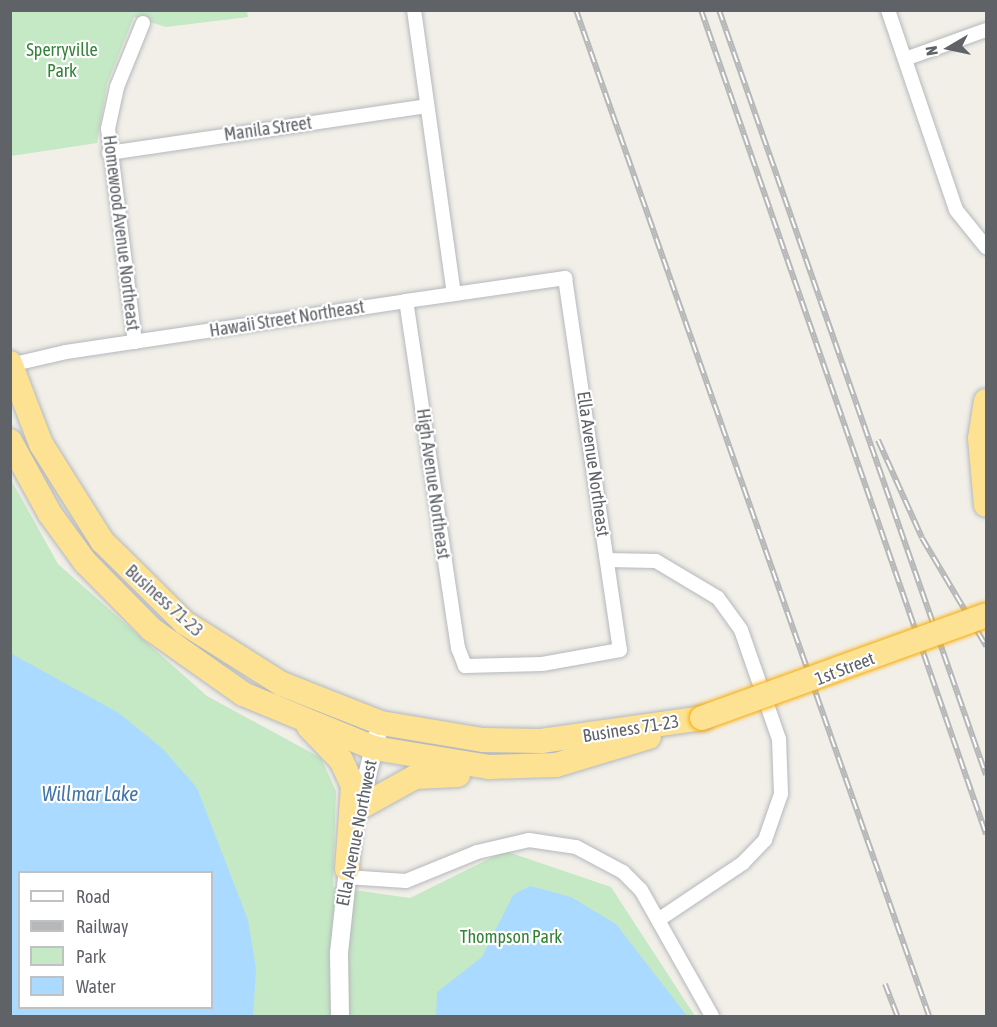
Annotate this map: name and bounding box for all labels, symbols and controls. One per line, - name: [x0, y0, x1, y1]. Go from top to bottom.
- north arrow: [919, 18, 979, 78]
- park label: Sperryville Park: [26, 40, 98, 82]
- text: N: [922, 45, 941, 57]
- street label: Manila Street: [223, 112, 313, 146]
- street label: Homewood Avenue Northeast: [98, 134, 144, 332]
- street label: Hawaii Street Northeast: [208, 296, 366, 342]
- street label: Ella Avenue Northeast: [572, 390, 614, 538]
- street label: High Avenue Northeast: [412, 407, 454, 561]
- street label: Business 71-23: [121, 560, 207, 642]
- street label: 1st Street: [812, 648, 878, 690]
- street label: Business 71-23: [581, 711, 681, 747]
- street label: Ella Avenue Northwest: [332, 758, 382, 908]
- water label: Willmar Lake: [42, 781, 138, 805]
- legend: [18, 871, 213, 1009]
- text: Road: [76, 886, 110, 907]
- text: Railway: [76, 916, 128, 937]
- park label: Thompson Park: [460, 926, 562, 948]
- text: Park: [76, 946, 106, 967]
- text: Water: [76, 976, 115, 997]

